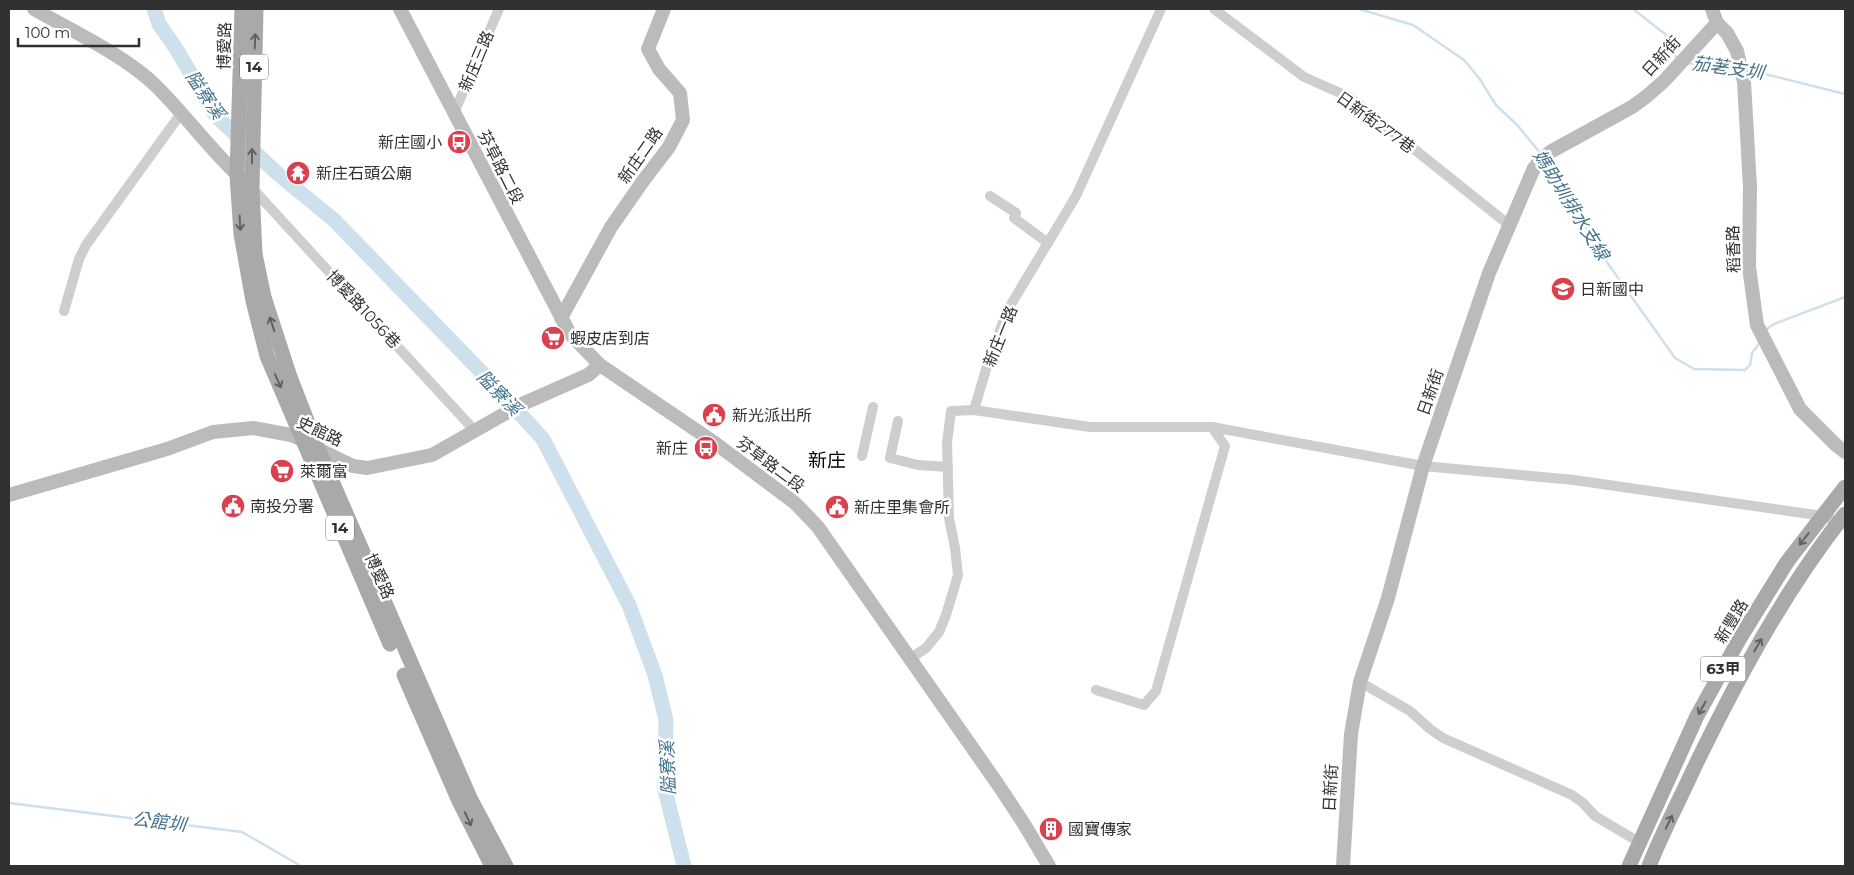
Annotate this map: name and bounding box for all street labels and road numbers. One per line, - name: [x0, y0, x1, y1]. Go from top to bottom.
- street label: 博愛路: [215, 22, 234, 70]
- street label: 新庄三路: [455, 28, 498, 94]
- street label: 日新街: [1638, 32, 1685, 80]
- road number: 14: [240, 54, 268, 80]
- street label: 日新街277巷: [1333, 88, 1418, 157]
- street label: 新庄二路: [614, 124, 667, 187]
- street label: 芬草路二段: [474, 127, 527, 207]
- street label: 稻香路: [1724, 225, 1743, 273]
- street label: 博愛路1056巷: [323, 267, 404, 352]
- street label: 新庄一路: [980, 303, 1021, 369]
- street label: 日新街: [1414, 366, 1447, 418]
- street label: 史館路: [294, 413, 346, 450]
- street label: 芬草路二段: [733, 433, 808, 496]
- road number: 14: [326, 516, 354, 540]
- street label: 博愛路: [361, 550, 398, 602]
- street label: 新豐路: [1711, 596, 1752, 647]
- road number: 63甲: [1700, 656, 1746, 682]
- street label: 日新街: [1320, 764, 1341, 812]

